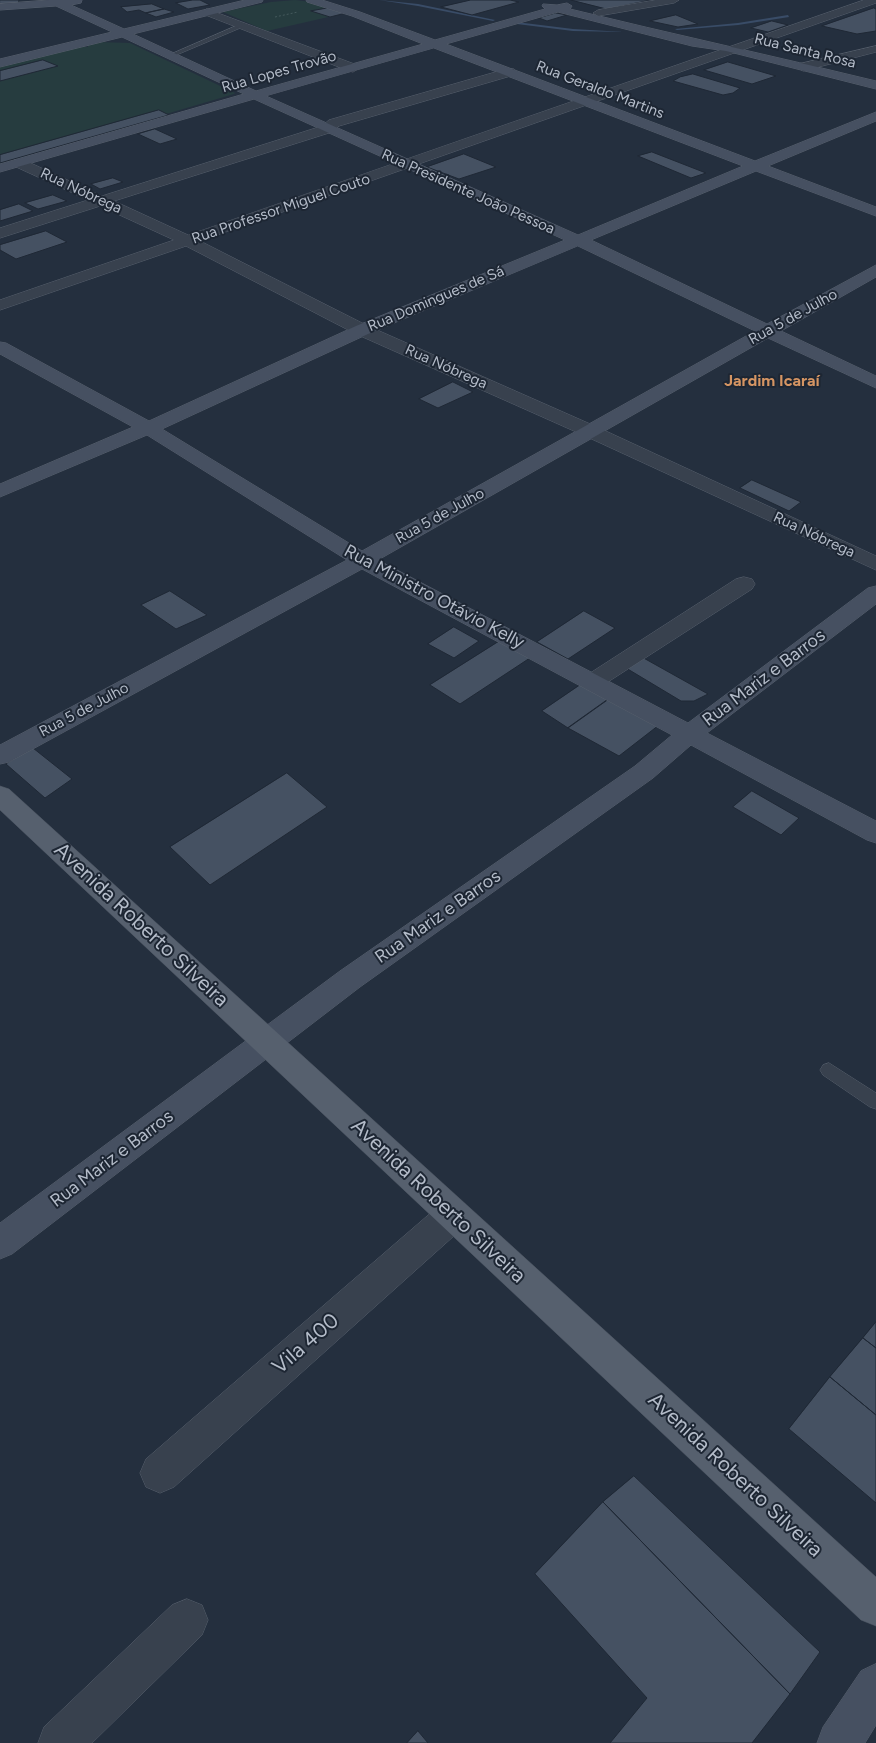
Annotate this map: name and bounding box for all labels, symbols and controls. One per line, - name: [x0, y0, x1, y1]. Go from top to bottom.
- street label: Rua Santa Rosa: [752, 30, 858, 72]
- street label: Rua Lopes Trovão: [220, 47, 338, 97]
- street label: Rua Geraldo Martins: [533, 57, 667, 123]
- street label: Rua Presidente João Pessoa: [379, 146, 557, 238]
- street label: Rua Nóbrega: [37, 164, 125, 218]
- street label: Rua Professor Miguel Couto: [189, 170, 373, 248]
- street label: Rua Domingues de Sá: [365, 262, 507, 336]
- street label: Rua 5 de Julho: [746, 285, 840, 349]
- street label: Rua Nóbrega: [402, 341, 490, 393]
- district label: Jardim Icaraí: [724, 371, 820, 391]
- street label: Rua 5 de Julho: [393, 484, 487, 548]
- street label: Rua Nóbrega: [770, 508, 858, 562]
- street label: Rua Ministro Otávio Kelly: [340, 540, 528, 654]
- street label: Rua Mariz e Barros: [698, 625, 830, 731]
- street label: Rua 5 de Julho: [36, 679, 132, 741]
- street label: Avenida Roberto Silveira: [48, 838, 234, 1012]
- street label: Rua Mariz e Barros: [371, 866, 505, 968]
- street label: Rua Mariz e Barros: [46, 1106, 178, 1212]
- street label: Avenida Roberto Silveira: [345, 1114, 531, 1288]
- street label: Vila 400: [268, 1308, 344, 1380]
- street label: Avenida Roberto Silveira: [642, 1388, 828, 1562]

